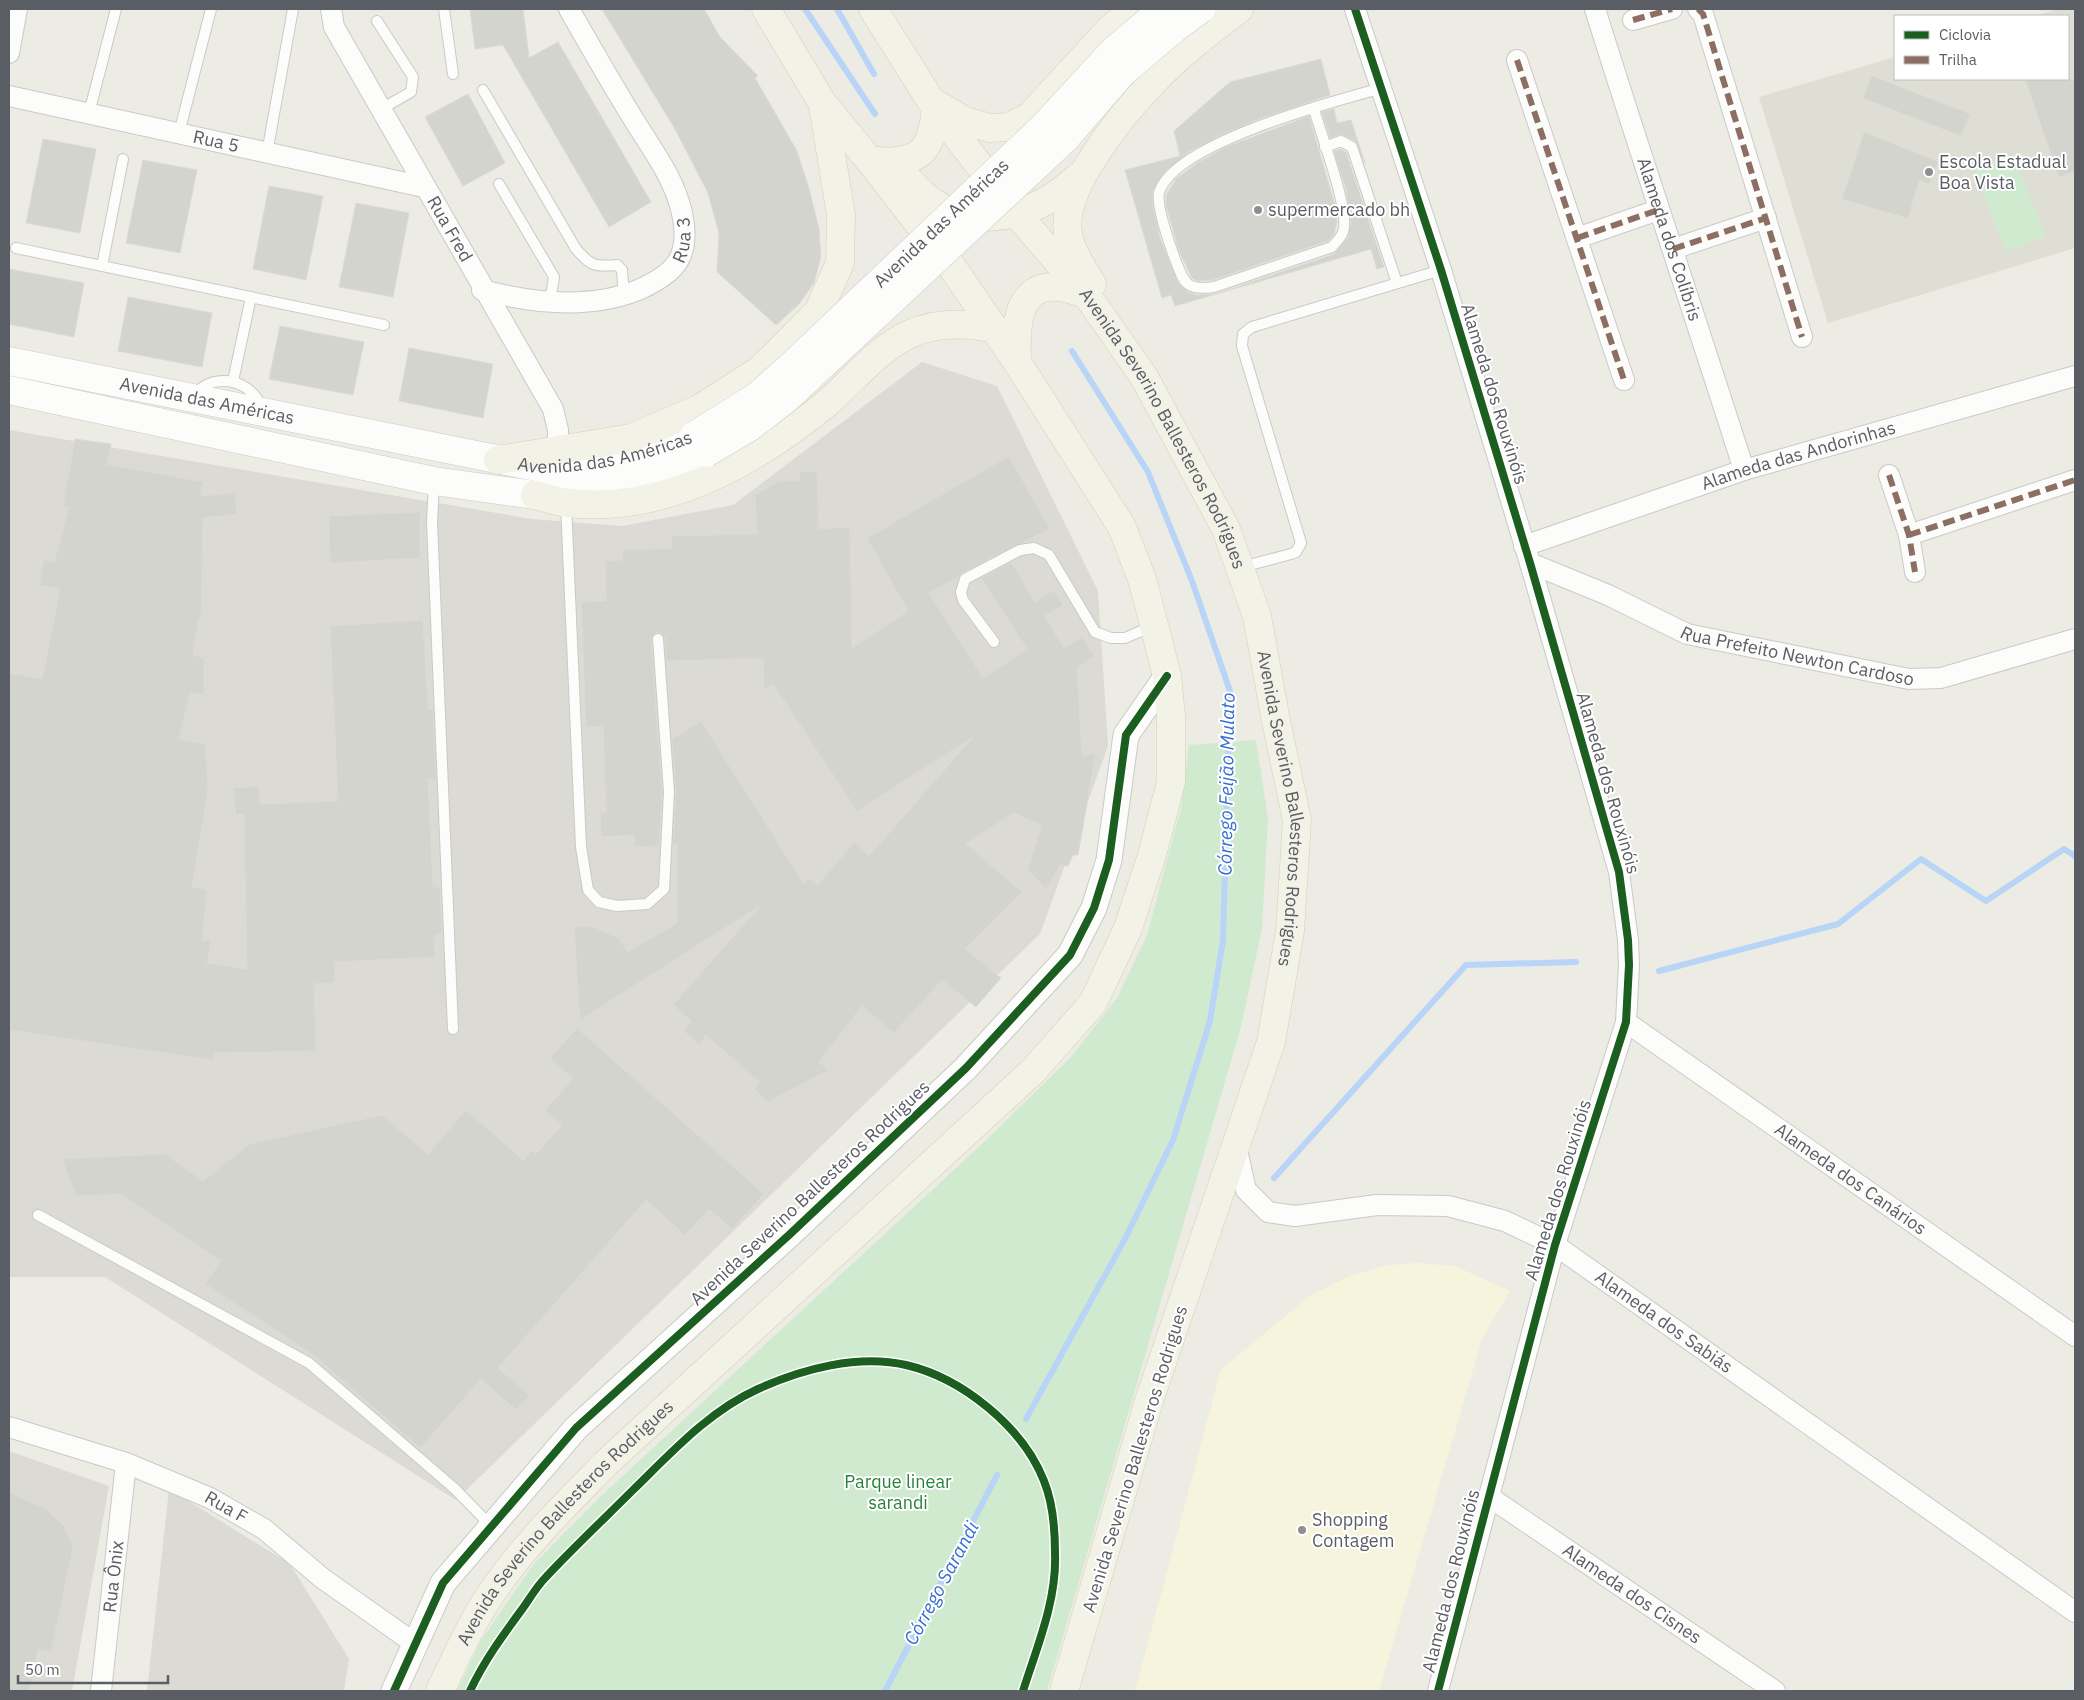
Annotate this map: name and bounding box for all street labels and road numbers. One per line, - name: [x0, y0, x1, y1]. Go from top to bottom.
- street label: Rua 5: [191, 125, 241, 157]
- street label: Avenida das Américas: [869, 153, 1013, 292]
- street label: Alameda dos Colíbris: [1632, 155, 1707, 324]
- street label: Rua Fred: [422, 192, 478, 266]
- street label: Rua 3: [667, 215, 695, 266]
- street label: Avenida Severino Ballesteros Rodrigues: [1074, 283, 1251, 572]
- street label: Alameda dos Rouxinóis: [1456, 300, 1533, 487]
- street label: Avenida das Américas: [118, 372, 297, 429]
- street label: Alameda das Andorinhas: [1698, 416, 1898, 495]
- street label: Avenida das Américas: [516, 425, 695, 478]
- street label: Rua Prefeito Newton Cardoso: [1677, 621, 1916, 691]
- street label: Avenida Severino Ballesteros Rodrigues: [1252, 648, 1309, 969]
- street label: Alameda dos Rouxinóis: [1571, 689, 1645, 877]
- street label: Avenida Severino Ballesteros Rodrigues: [685, 1075, 934, 1310]
- street label: Alameda dos Rouxinóis: [1519, 1096, 1596, 1283]
- street label: Alameda dos Canários: [1770, 1118, 1931, 1240]
- street label: Alameda dos Sabiás: [1591, 1265, 1737, 1378]
- street label: Avenida Severino Ballesteros Rodrigues: [1077, 1303, 1192, 1615]
- street label: Avenida Severino Ballesteros Rodrigues: [452, 1395, 678, 1649]
- street label: Rua F: [201, 1485, 252, 1528]
- street label: Alameda dos Rouxinóis: [1417, 1487, 1484, 1675]
- street label: Alameda dos Cisnes: [1558, 1538, 1706, 1649]
- street label: Rua Ônix: [98, 1539, 128, 1614]

